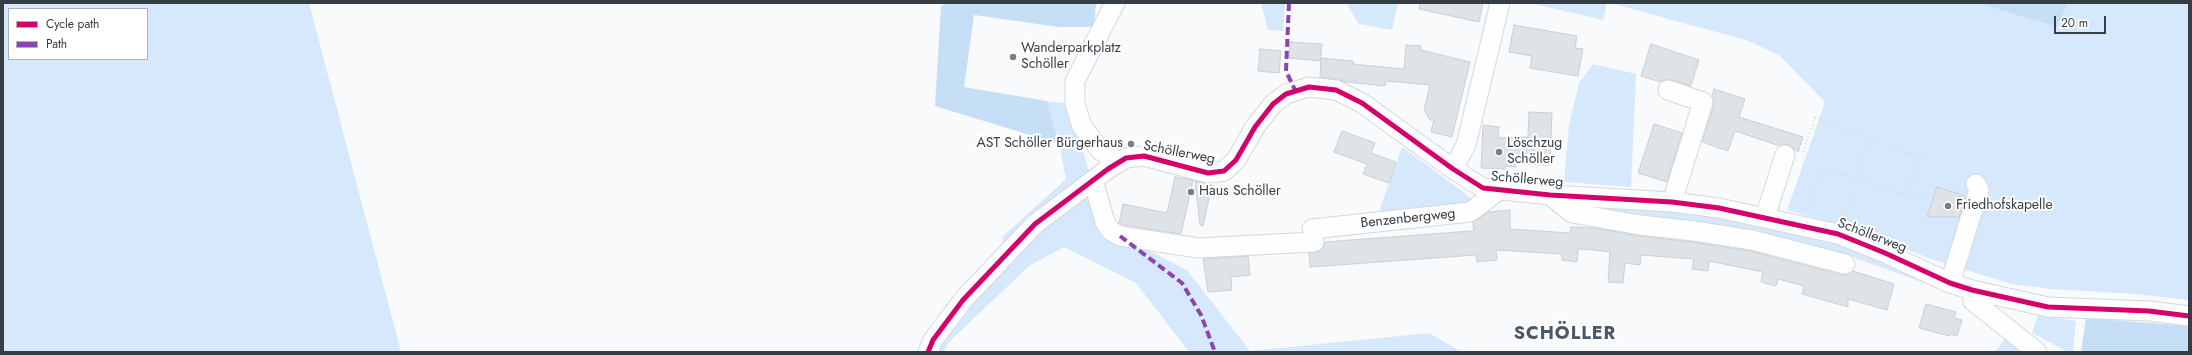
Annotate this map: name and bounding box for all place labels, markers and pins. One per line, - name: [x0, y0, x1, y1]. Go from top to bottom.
- place label: Wanderparkplatz Schöller: [1021, 41, 1121, 74]
- marker: Wanderparkplatz Schöller: [1008, 52, 1018, 62]
- place label: AST Schöller Bürgerhaus: [977, 136, 1123, 152]
- place label: Löschzug Schöller: [1507, 136, 1562, 168]
- marker: AST Schöller Bürgerhaus: [1126, 139, 1136, 149]
- marker: Löschzug Schöller: [1494, 147, 1504, 157]
- place label: Haus Schöller: [1199, 184, 1281, 200]
- marker: Haus Schöller: [1186, 187, 1196, 197]
- place label: Friedhofskapelle: [1956, 198, 2053, 214]
- marker: Friedhofskapelle: [1943, 201, 1953, 211]

